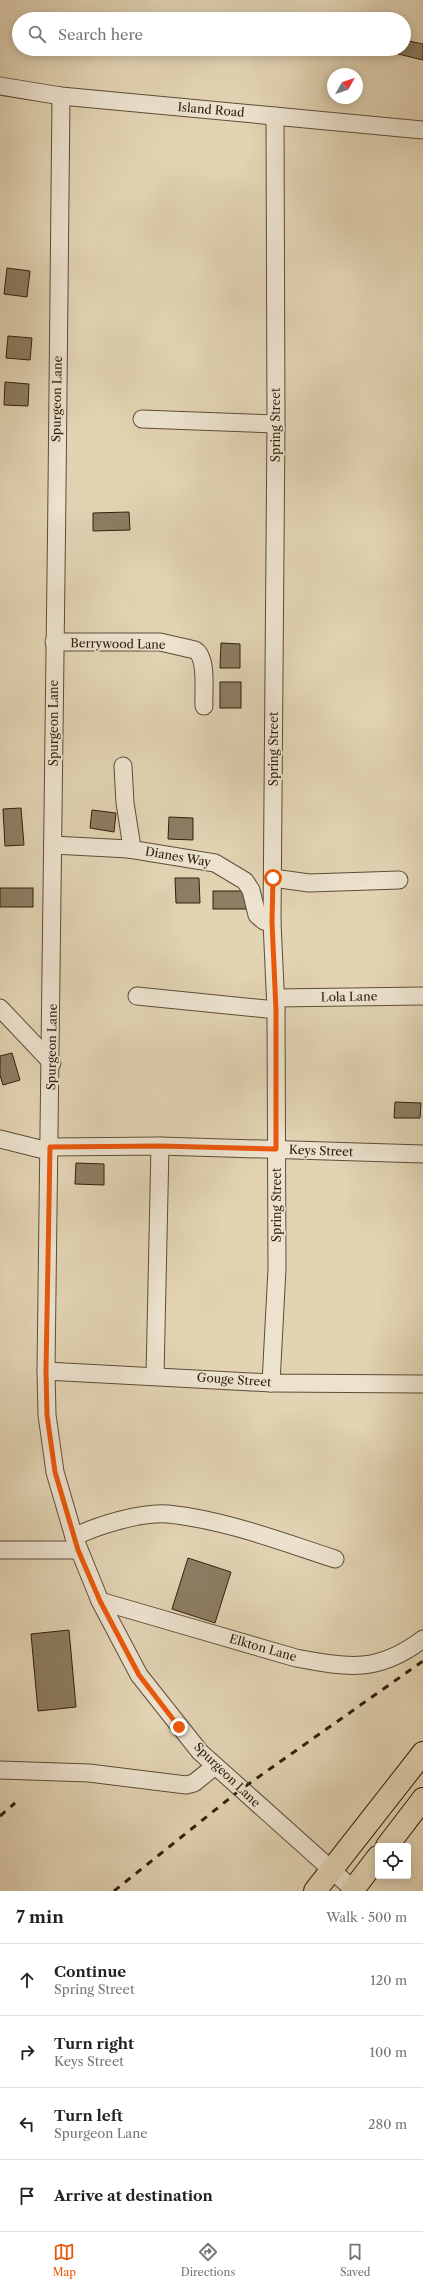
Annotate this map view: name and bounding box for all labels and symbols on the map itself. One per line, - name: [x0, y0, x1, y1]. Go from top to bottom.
- north arrow: [327, 68, 363, 104]
- street label: Island Road: [177, 99, 246, 120]
- street label: Spurgeon Lane: [48, 355, 65, 442]
- street label: Spring Street: [268, 387, 283, 462]
- street label: Berrywood Lane: [70, 635, 166, 652]
- street label: Spurgeon Lane: [46, 680, 61, 766]
- street label: Spring Street: [266, 711, 281, 786]
- street label: Dianes Way: [144, 843, 213, 870]
- route start: [264, 869, 282, 887]
- street label: Lola Lane: [321, 989, 378, 1004]
- street label: Spurgeon Lane: [43, 1003, 60, 1090]
- street label: Keys Street: [289, 1142, 354, 1159]
- street label: Spring Street: [269, 1167, 284, 1242]
- street label: Gouge Street: [196, 1369, 273, 1390]
- street label: Elkton Lane: [228, 1631, 299, 1664]
- route end: [170, 1718, 188, 1736]
- street label: Spurgeon Lane: [191, 1739, 264, 1810]

